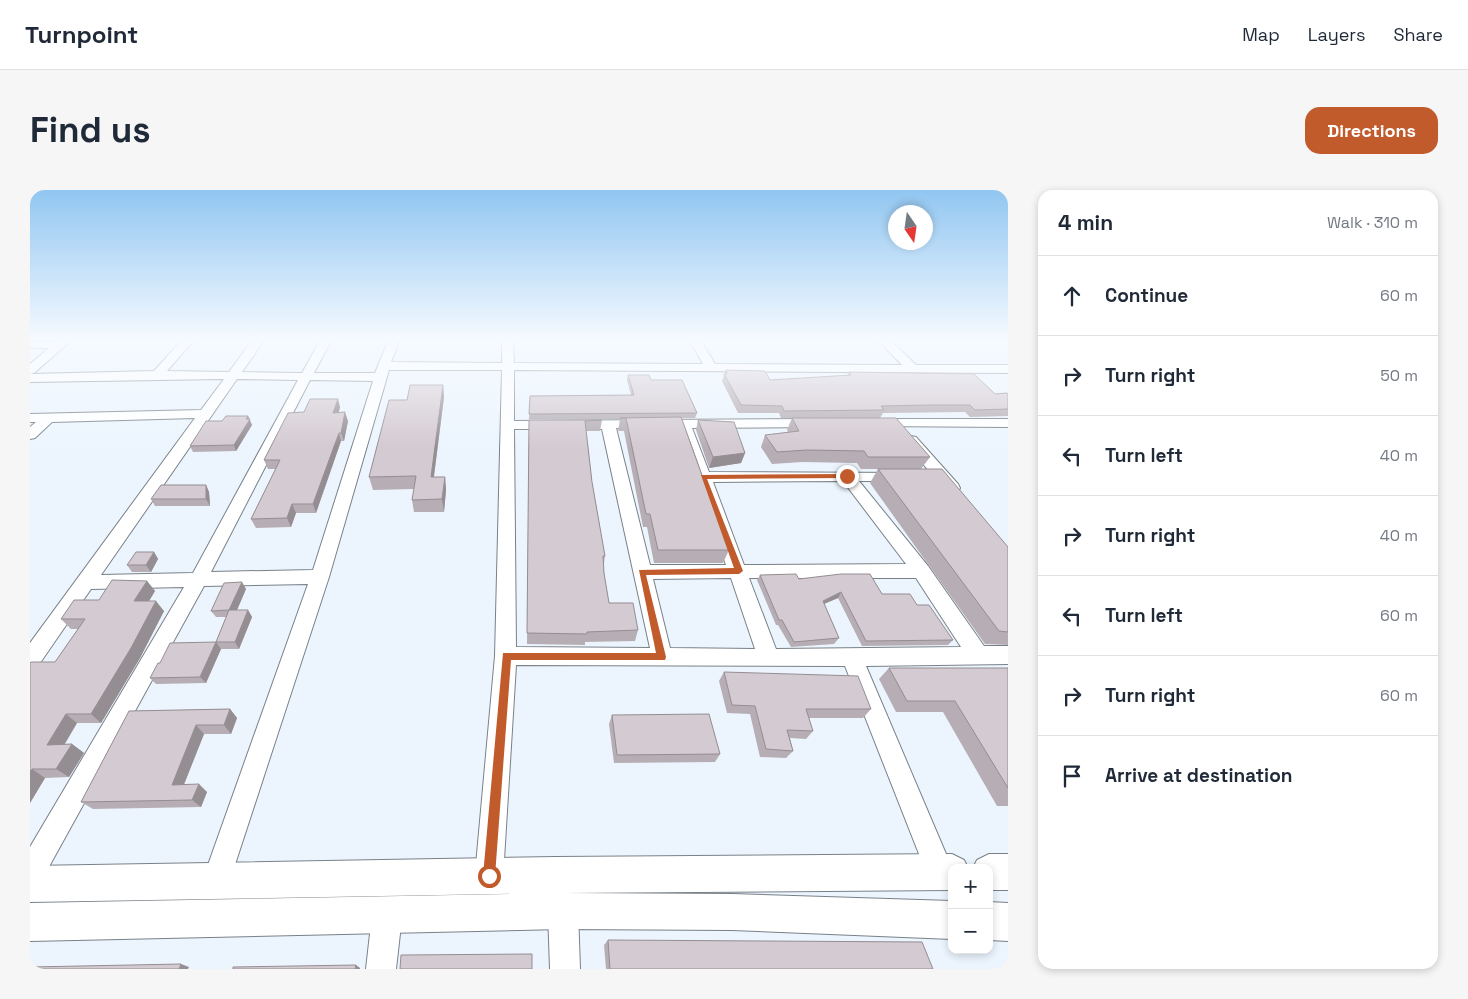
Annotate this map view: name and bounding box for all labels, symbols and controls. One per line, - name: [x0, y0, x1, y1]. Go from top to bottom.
- text: Turnpoint: [25, 19, 138, 50]
- text: Map: [1242, 23, 1280, 46]
- text: Layers: [1308, 23, 1365, 46]
- text: Share: [1393, 23, 1443, 46]
- button: Directions: [1305, 107, 1438, 154]
- text: Find us: [30, 108, 151, 152]
- north arrow: [888, 205, 933, 250]
- text: 4 min: [1058, 209, 1113, 236]
- text: Walk · 310 m: [1327, 212, 1418, 233]
- icon: ahead: [1058, 282, 1086, 310]
- text: Continue: [1105, 283, 1188, 308]
- text: 60 m: [1380, 285, 1418, 306]
- icon: right: [1058, 362, 1086, 390]
- text: Turn right: [1105, 363, 1195, 388]
- text: 50 m: [1380, 365, 1418, 386]
- icon: left: [1058, 442, 1086, 470]
- text: Turn left: [1105, 443, 1183, 468]
- text: 40 m: [1380, 445, 1418, 466]
- route end: [836, 465, 859, 488]
- icon: right: [1058, 522, 1086, 550]
- text: Turn right: [1105, 523, 1195, 548]
- text: 40 m: [1380, 525, 1418, 546]
- icon: left: [1058, 602, 1086, 630]
- text: Turn left: [1105, 603, 1183, 628]
- text: 60 m: [1380, 605, 1418, 626]
- icon: right: [1058, 682, 1086, 710]
- text: Turn right: [1105, 683, 1195, 708]
- text: 60 m: [1380, 685, 1418, 706]
- icon: arrive: [1058, 762, 1086, 790]
- text: Arrive at destination: [1105, 763, 1293, 788]
- map controls: [948, 864, 993, 954]
- button: +: [948, 864, 993, 909]
- route start: [478, 865, 501, 888]
- button: −: [948, 909, 993, 954]

